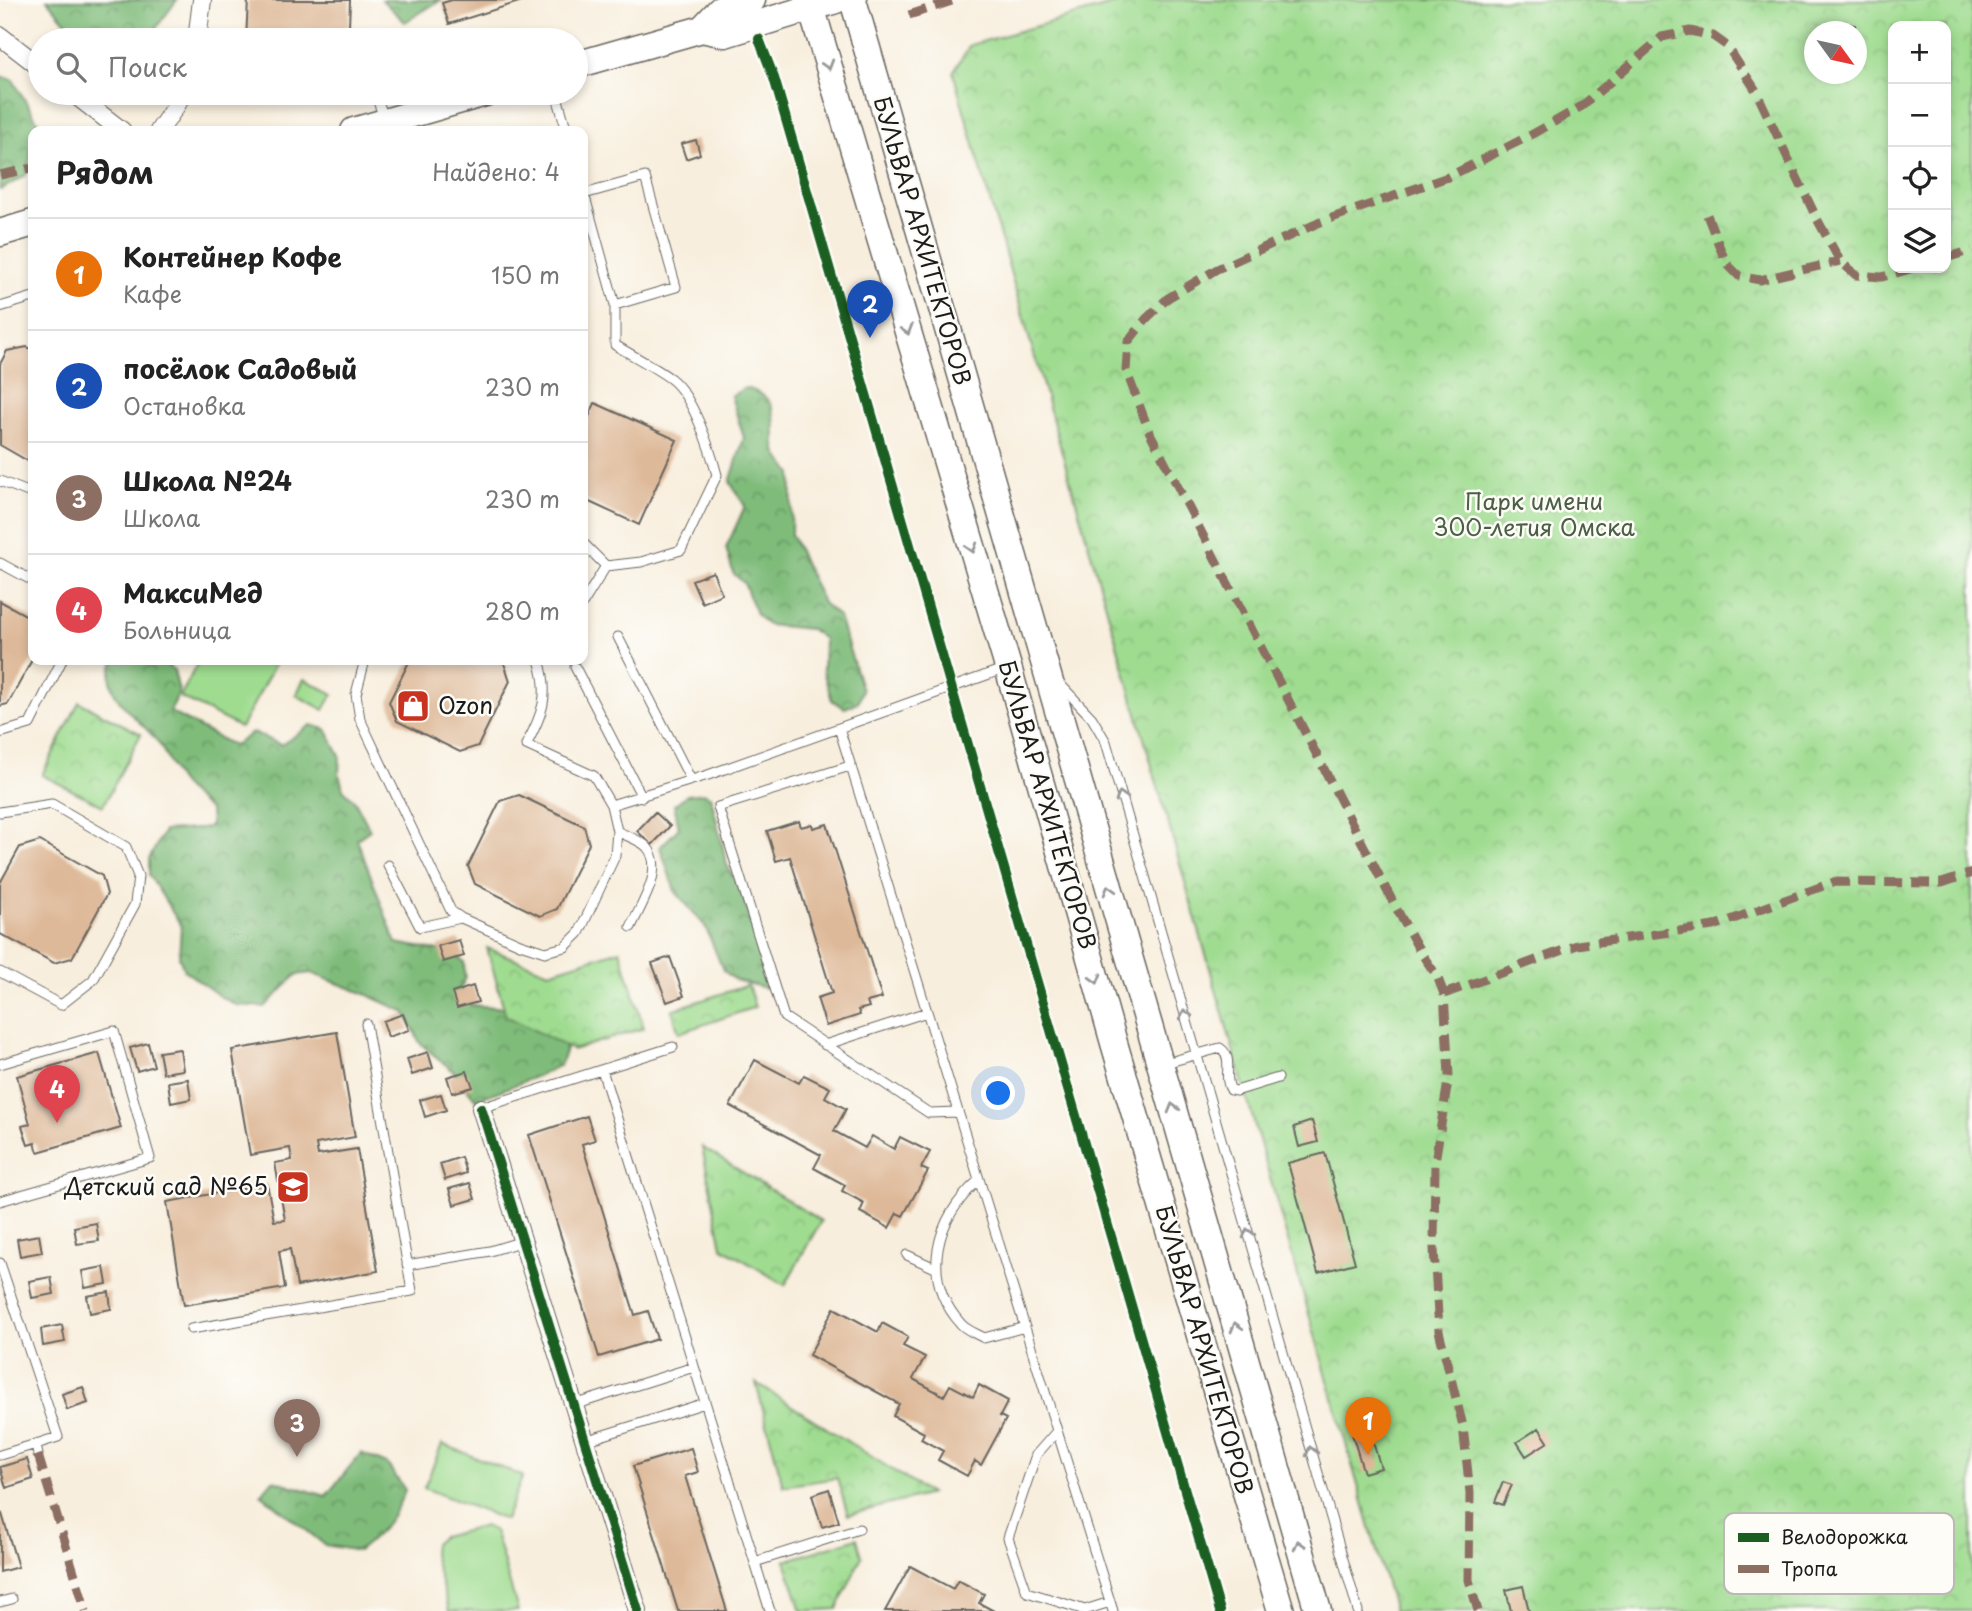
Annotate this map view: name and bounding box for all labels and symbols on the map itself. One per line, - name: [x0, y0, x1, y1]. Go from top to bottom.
- north arrow: [1804, 21, 1867, 84]
- one-way arrow: [820, 59, 835, 71]
- street label: БУЛЬВАР АРХИТЕКТОРОВ: [865, 92, 981, 389]
- pin: 2: [847, 280, 893, 338]
- one-way arrow: [899, 324, 914, 336]
- park label: Парк имени 300-летия Омска: [1433, 483, 1635, 544]
- one-way arrow: [964, 542, 979, 554]
- street label: БУЛЬВАР АРХИТЕКТОРОВ: [990, 656, 1106, 953]
- shop icon: Ozon: [394, 687, 432, 725]
- place label: Ozon: [438, 687, 493, 722]
- one-way arrow: [1115, 790, 1130, 802]
- one-way arrow: [1103, 884, 1118, 896]
- one-way arrow: [1088, 973, 1103, 985]
- one-way arrow: [1178, 1009, 1193, 1021]
- pin: 4: [34, 1065, 80, 1123]
- your location: [981, 1076, 1015, 1110]
- one-way arrow: [1166, 1103, 1181, 1115]
- place label: Детский сад №65: [64, 1168, 268, 1203]
- school or university icon: Детский сад №65: [274, 1168, 312, 1206]
- street label: БУЛЬВАР АРХИТЕКТОРОВ: [1147, 1201, 1263, 1498]
- one-way arrow: [1242, 1227, 1256, 1239]
- one-way arrow: [1230, 1321, 1244, 1333]
- pin: 1: [1345, 1397, 1391, 1455]
- pin: 3: [274, 1399, 320, 1457]
- one-way arrow: [1305, 1446, 1320, 1458]
- legend: [1724, 1513, 1954, 1594]
- text: Велодорожка: [1781, 1522, 1908, 1550]
- one-way arrow: [1293, 1540, 1308, 1552]
- text: Тропа: [1781, 1554, 1838, 1582]

